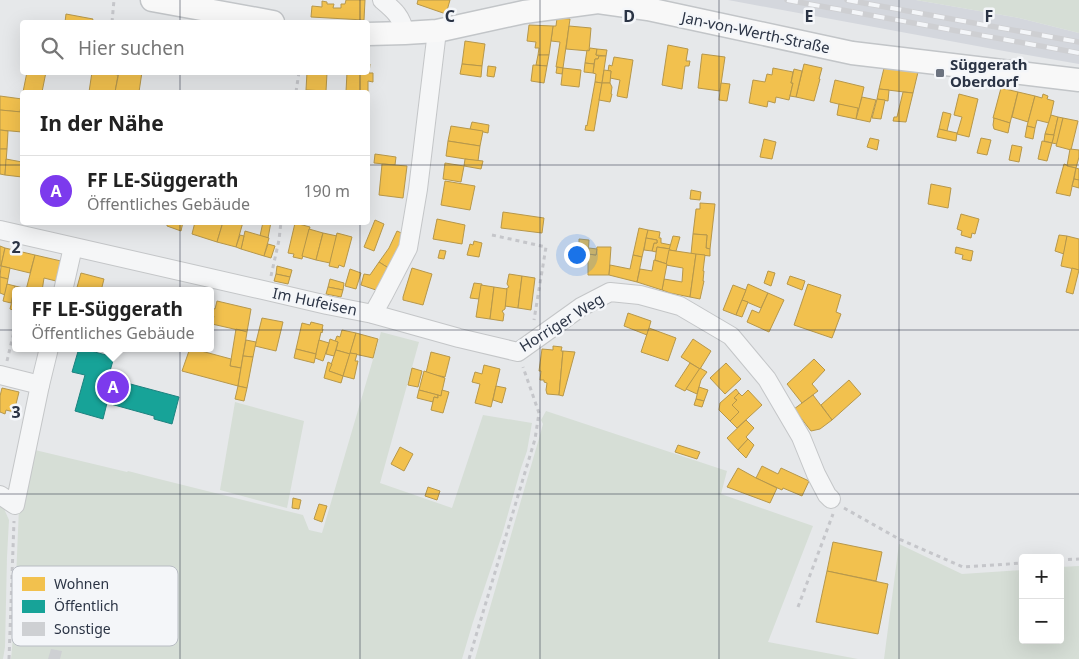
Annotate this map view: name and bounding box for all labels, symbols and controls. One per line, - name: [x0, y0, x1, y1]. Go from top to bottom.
- text: C: [445, 5, 455, 27]
- text: D: [623, 5, 635, 27]
- text: E: [805, 5, 814, 27]
- text: F: [985, 5, 993, 27]
- street label: Jan-von-Werth-Straße: [678, 6, 832, 57]
- search box: [20, 20, 370, 75]
- icon: search: [38, 34, 66, 62]
- text: Hier suchen: [78, 35, 185, 61]
- place label: Süggerath Oberdorf: [950, 54, 1028, 91]
- marker: Süggerath Oberdorf: [934, 67, 946, 79]
- text: In der Nähe: [40, 109, 164, 137]
- text: FF LE-Süggerath: [87, 167, 238, 193]
- text: A: [50, 180, 62, 202]
- text: 190 m: [303, 180, 350, 202]
- text: Öffentliches Gebäude: [87, 193, 250, 215]
- text: 2: [11, 236, 21, 258]
- your location: [564, 242, 590, 268]
- street label: Im Hufeisen: [271, 282, 359, 320]
- popup: [12, 287, 214, 352]
- street label: Horriger Weg: [515, 288, 607, 356]
- text: FF LE-Süggerath: [31, 296, 183, 322]
- text: Öffentliches Gebäude: [31, 322, 195, 344]
- pin: A: [97, 368, 129, 406]
- text: 3: [11, 401, 21, 423]
- map controls: [1019, 554, 1064, 644]
- button: +: [1019, 554, 1064, 599]
- legend: [12, 566, 178, 646]
- text: Wohnen: [54, 574, 109, 593]
- text: Öffentlich: [54, 596, 119, 615]
- button: −: [1019, 599, 1064, 644]
- text: Sonstige: [54, 619, 111, 638]

